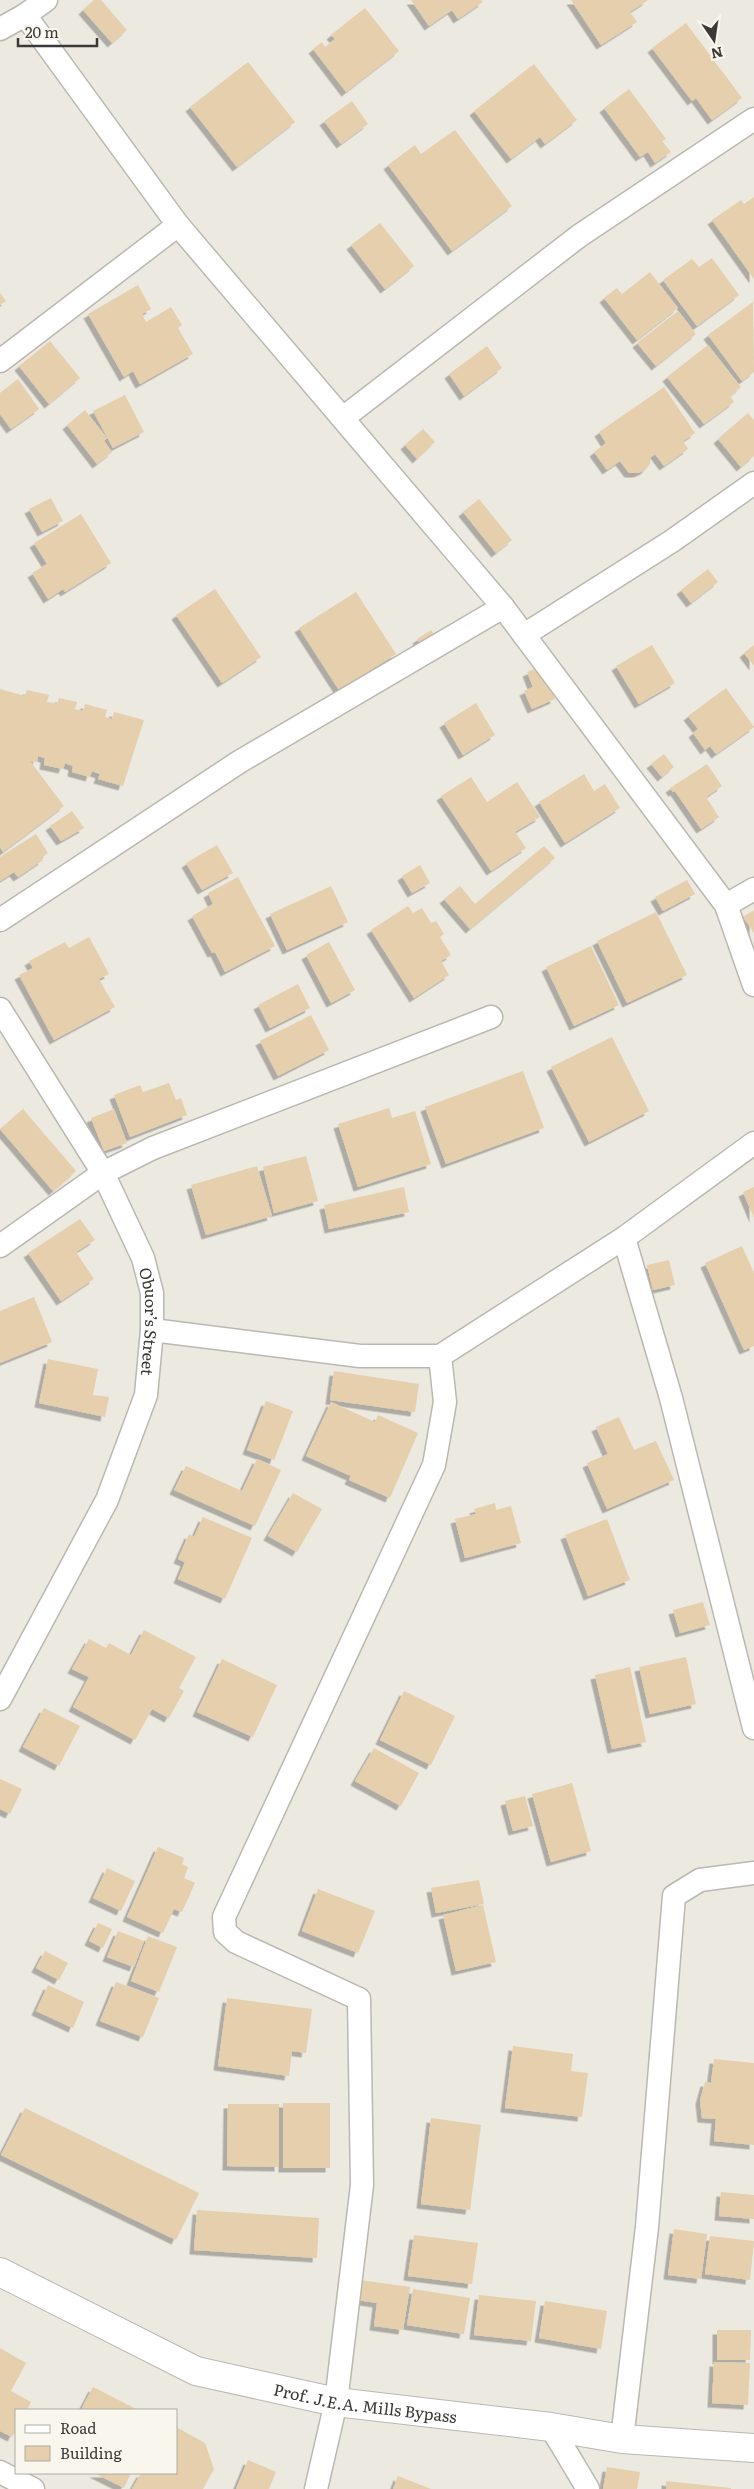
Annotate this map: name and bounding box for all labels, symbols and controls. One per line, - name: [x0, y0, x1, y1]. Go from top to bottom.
- scale bar: [18, 15, 96, 47]
- north arrow: [689, 15, 739, 65]
- text: 20 m: [25, 20, 59, 43]
- text: N: [709, 43, 725, 65]
- street label: Obuor’s Street: [134, 1265, 164, 1377]
- street label: Prof. J.E.A. Mills Bypass: [271, 2377, 458, 2428]
- legend: [15, 2409, 178, 2474]
- text: Road: [60, 2416, 96, 2439]
- text: Building: [60, 2441, 122, 2464]

